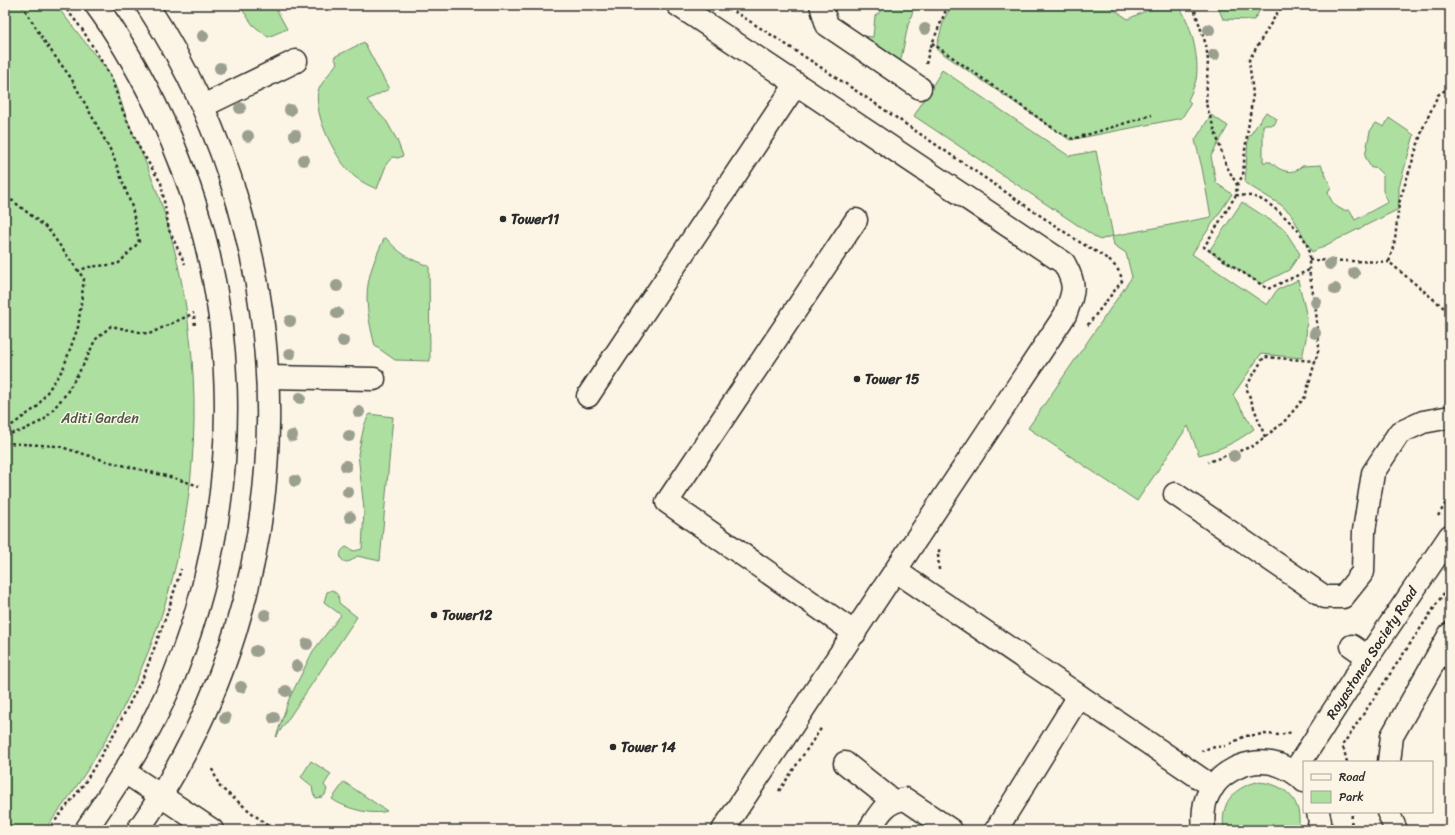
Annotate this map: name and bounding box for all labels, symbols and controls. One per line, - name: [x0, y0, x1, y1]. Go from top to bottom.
- place label: Tower11: [511, 207, 559, 232]
- marker: Tower11: [498, 214, 508, 224]
- place label: Tower 15: [865, 367, 920, 392]
- marker: Tower 15: [852, 374, 862, 384]
- park label: Aditi Garden: [60, 406, 139, 431]
- street label: Royastonea Society Road: [1319, 580, 1425, 725]
- place label: Tower12: [442, 603, 493, 628]
- marker: Tower12: [429, 610, 439, 620]
- place label: Tower 14: [621, 735, 676, 760]
- marker: Tower 14: [608, 742, 618, 752]
- legend: [1303, 761, 1433, 813]
- text: Road: [1339, 766, 1366, 788]
- text: Park: [1339, 786, 1364, 808]

